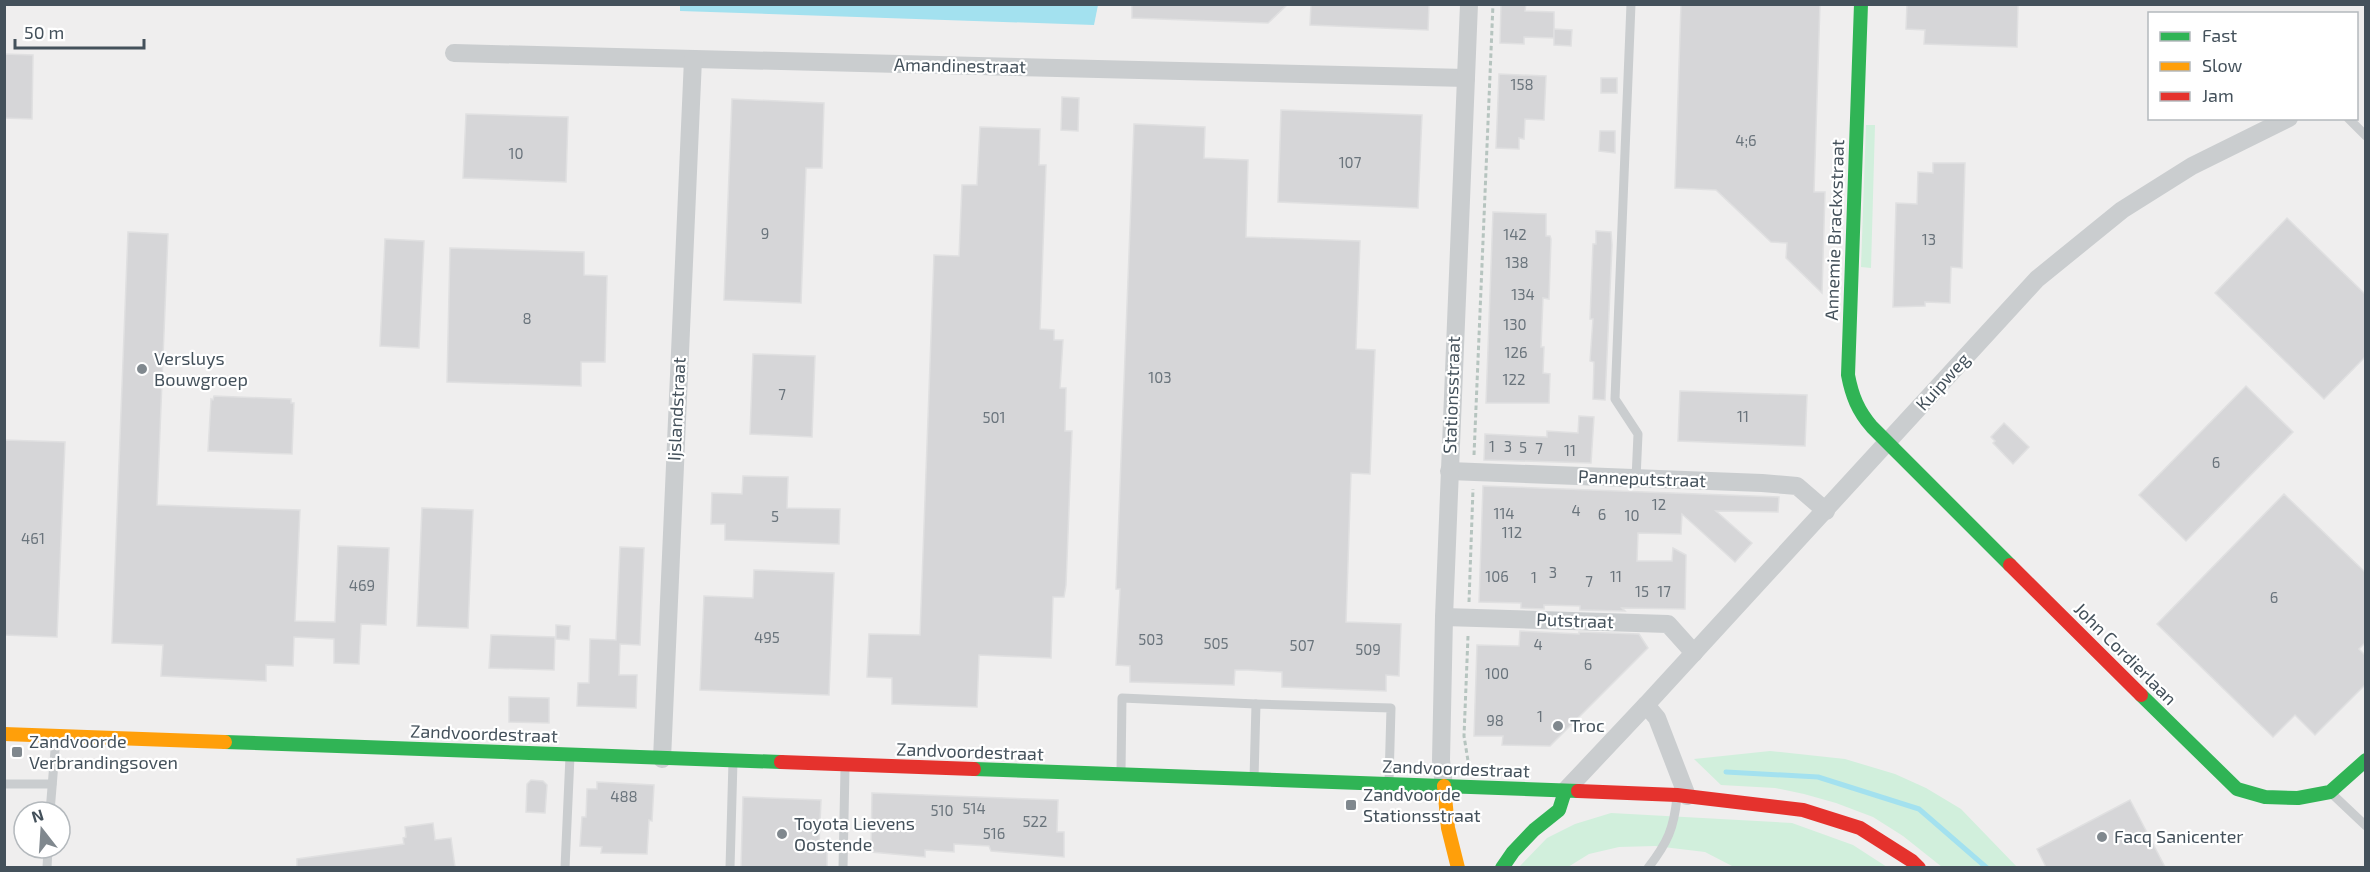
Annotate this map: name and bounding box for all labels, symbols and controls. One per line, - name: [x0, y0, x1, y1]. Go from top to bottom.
- scale bar: [15, 12, 144, 50]
- legend: [2148, 12, 2358, 120]
- text: 50 m: [24, 21, 64, 43]
- text: Fast: [2202, 24, 2237, 46]
- street label: Amandinestraat: [894, 53, 1026, 77]
- text: Slow: [2202, 54, 2243, 76]
- house number: 158: [1510, 75, 1534, 93]
- text: Jam: [2202, 84, 2234, 106]
- house number: 4;6: [1735, 131, 1757, 149]
- street label: Annemie Brackxstraat: [1820, 139, 1848, 321]
- house number: 10: [508, 144, 524, 162]
- house number: 107: [1339, 153, 1362, 171]
- house number: 9: [761, 224, 769, 242]
- house number: 142: [1503, 225, 1527, 243]
- house number: 13: [1922, 230, 1936, 248]
- house number: 138: [1505, 253, 1529, 271]
- house number: 134: [1511, 285, 1535, 303]
- house number: 8: [522, 309, 532, 327]
- house number: 130: [1503, 315, 1527, 333]
- street label: Stationsstraat: [1438, 336, 1464, 454]
- house number: 126: [1505, 343, 1527, 361]
- place label: Versluys Bouwgroep: [154, 347, 248, 390]
- street label: Kuipweg: [1911, 348, 1974, 415]
- street label: Ijslandstraat: [662, 356, 690, 462]
- marker: Versluys Bouwgroep: [135, 362, 149, 376]
- house number: 103: [1148, 368, 1172, 386]
- house number: 122: [1503, 370, 1525, 388]
- house number: 7: [778, 385, 786, 403]
- house number: 11: [1737, 407, 1749, 425]
- house number: 501: [982, 408, 1006, 426]
- house number: 1: [1489, 437, 1495, 455]
- house number: 3: [1504, 437, 1512, 455]
- house number: 5: [1519, 438, 1527, 456]
- house number: 7: [1535, 439, 1543, 457]
- house number: 11: [1564, 441, 1576, 459]
- house number: 6: [2212, 453, 2220, 471]
- street label: Panneputstraat: [1577, 465, 1707, 491]
- house number: 12: [1652, 495, 1666, 513]
- house number: 4: [1571, 501, 1581, 519]
- house number: 114: [1493, 504, 1515, 522]
- house number: 6: [1598, 505, 1606, 523]
- house number: 10: [1624, 506, 1640, 524]
- house number: 5: [771, 507, 779, 525]
- house number: 112: [1502, 523, 1522, 541]
- house number: 461: [21, 529, 45, 547]
- house number: 3: [1549, 563, 1557, 581]
- house number: 106: [1485, 567, 1509, 585]
- house number: 11: [1610, 567, 1622, 585]
- house number: 1: [1531, 568, 1537, 586]
- house number: 7: [1585, 572, 1593, 590]
- house number: 469: [349, 576, 375, 594]
- house number: 15: [1635, 582, 1649, 600]
- house number: 17: [1657, 582, 1671, 600]
- house number: 6: [2270, 588, 2278, 606]
- street label: John Cordierlaan: [2070, 597, 2182, 709]
- street label: Putstraat: [1536, 608, 1614, 632]
- house number: 495: [754, 628, 780, 646]
- house number: 503: [1138, 630, 1164, 648]
- house number: 505: [1203, 634, 1229, 652]
- house number: 4: [1533, 635, 1543, 653]
- house number: 507: [1290, 636, 1315, 654]
- house number: 509: [1355, 640, 1381, 658]
- house number: 6: [1584, 655, 1592, 673]
- house number: 100: [1485, 664, 1509, 682]
- house number: 1: [1537, 707, 1543, 725]
- house number: 98: [1486, 711, 1504, 729]
- place label: Troc: [1570, 714, 1605, 736]
- street label: Zandvoordestraat: [410, 719, 558, 747]
- marker: Troc: [1551, 719, 1565, 733]
- place label: Zandvoorde Verbrandingsoven: [29, 730, 178, 773]
- street label: Zandvoordestraat: [896, 737, 1044, 765]
- marker: Zandvoorde Verbrandingsoven: [10, 745, 24, 759]
- street label: Zandvoordestraat: [1382, 754, 1530, 782]
- place label: Zandvoorde Stationsstraat: [1363, 783, 1481, 826]
- house number: 488: [610, 787, 638, 805]
- marker: Zandvoorde Stationsstraat: [1344, 798, 1358, 812]
- house number: 514: [962, 799, 986, 817]
- north arrow: [12, 800, 72, 860]
- house number: 510: [930, 801, 954, 819]
- text: N: [29, 804, 46, 826]
- place label: Toyota Lievens Oostende: [794, 812, 915, 855]
- house number: 522: [1023, 812, 1047, 830]
- house number: 516: [983, 824, 1005, 842]
- place label: Facq Sanicenter: [2114, 825, 2244, 847]
- marker: Toyota Lievens Oostende: [775, 827, 789, 841]
- marker: Facq Sanicenter: [2095, 830, 2109, 844]

